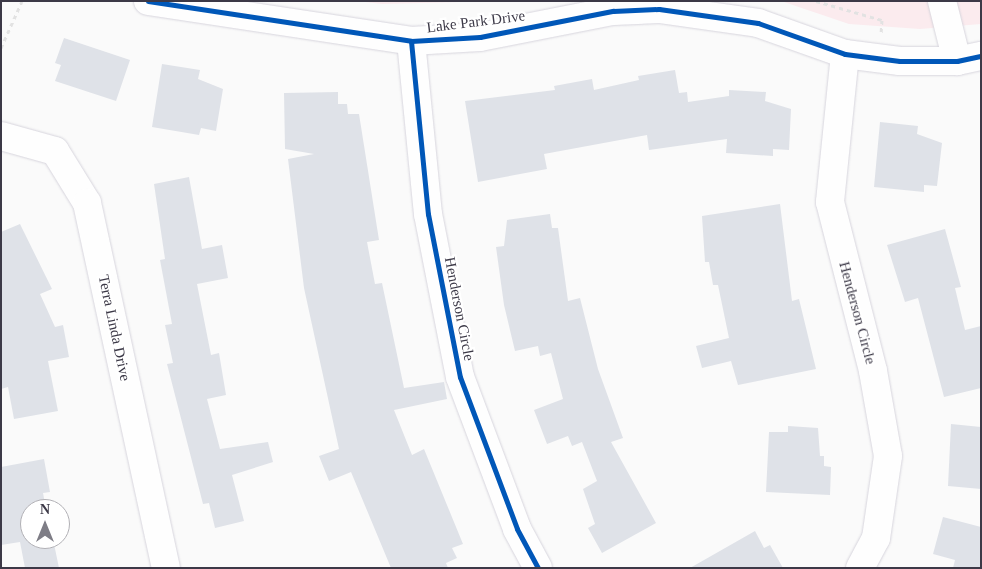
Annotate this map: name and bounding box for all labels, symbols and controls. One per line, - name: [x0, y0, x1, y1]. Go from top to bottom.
- street label: Lake Park Drive: [426, 7, 526, 37]
- street label: Henderson Circle: [440, 256, 478, 362]
- street label: Henderson Circle: [835, 260, 879, 366]
- street label: Terra Linda Drive: [94, 273, 134, 383]
- north arrow: [20, 499, 70, 549]
- text: N: [40, 502, 50, 517]

